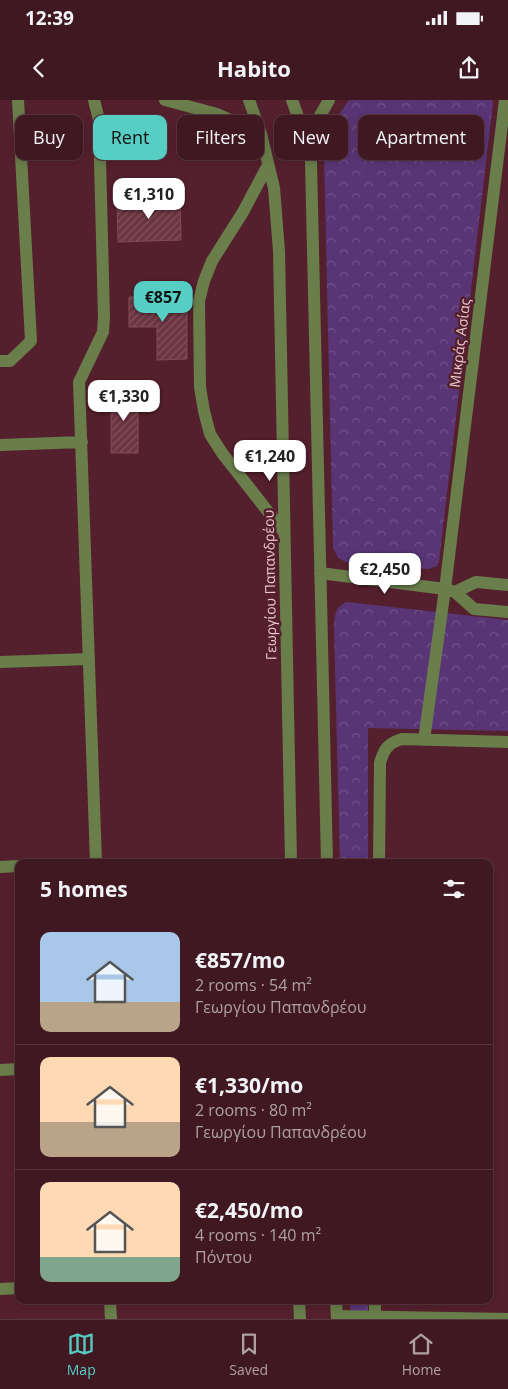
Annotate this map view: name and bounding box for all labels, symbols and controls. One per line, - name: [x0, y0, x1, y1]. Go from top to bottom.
- text: 12:39: [25, 5, 74, 31]
- text: Habito: [217, 53, 291, 83]
- icon: back: [25, 54, 53, 82]
- icon: share: [455, 54, 483, 82]
- chip: Buy: [15, 115, 83, 160]
- chip: Rent: [93, 115, 167, 160]
- chip: Filters: [177, 115, 264, 160]
- chip: New: [274, 115, 348, 160]
- chip: Apartment: [358, 115, 484, 160]
- pin: €1,310: [108, 178, 190, 220]
- text: €1,310: [124, 183, 174, 205]
- pin: €857: [133, 280, 193, 323]
- text: €857: [145, 286, 181, 308]
- street label: Μικράς Ασίας: [445, 297, 474, 389]
- pin: €1,330: [83, 380, 165, 422]
- text: €1,330: [99, 385, 149, 407]
- pin: €1,240: [229, 440, 311, 482]
- text: €1,240: [245, 445, 295, 467]
- street label: Γεωργίου Παπανδρέου: [259, 510, 280, 660]
- pin: €2,450: [344, 552, 426, 595]
- text: €2,450: [360, 558, 410, 580]
- text: 5 homes: [40, 875, 128, 903]
- icon: filters: [440, 875, 468, 903]
- text: €857/mo: [195, 946, 285, 974]
- icon: home: [80, 952, 140, 1012]
- text: 2 rooms · 54 m²: [195, 974, 312, 996]
- text: Γεωργίου Παπανδρέου: [195, 996, 367, 1018]
- text: €1,330/mo: [195, 1071, 303, 1099]
- icon: home: [80, 1077, 140, 1137]
- text: 2 rooms · 80 m²: [195, 1099, 312, 1121]
- text: Γεωργίου Παπανδρέου: [195, 1121, 367, 1143]
- text: €2,450/mo: [195, 1196, 303, 1224]
- icon: home: [80, 1202, 140, 1262]
- text: 4 rooms · 140 m²: [195, 1224, 321, 1246]
- text: Πόντου: [195, 1246, 252, 1268]
- tab: Map: [67, 1330, 96, 1379]
- tab: Saved: [229, 1330, 268, 1379]
- tab: Home: [402, 1330, 441, 1379]

